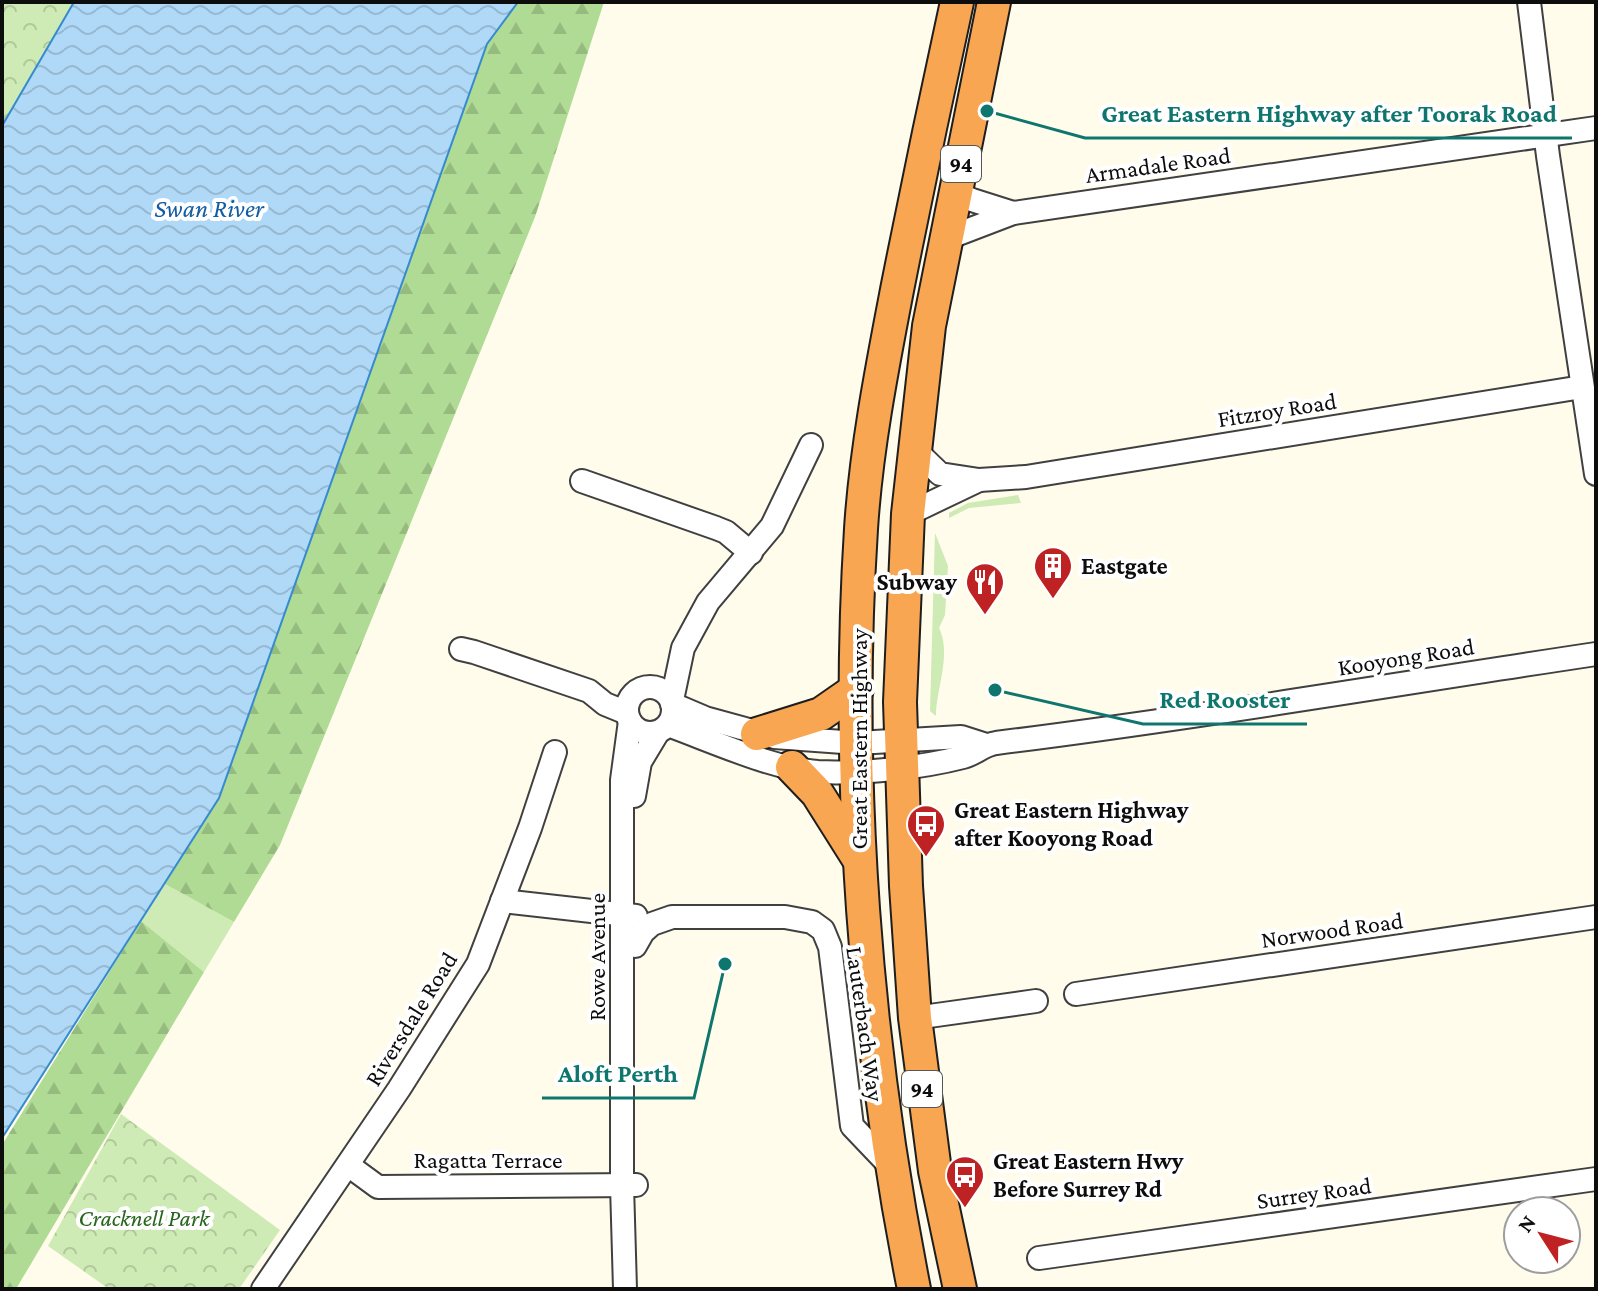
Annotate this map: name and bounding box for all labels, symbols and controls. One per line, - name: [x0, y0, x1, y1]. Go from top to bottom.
- callout: Great Eastern Highway after Toorak Road: [1085, 88, 1572, 138]
- text: Great Eastern Highway after Toorak Road: [1101, 99, 1557, 128]
- street label: Armadale Road: [1084, 141, 1233, 188]
- road number: 94: [941, 146, 981, 182]
- water label: Swan River: [154, 194, 265, 223]
- street label: Fitzroy Road: [1216, 387, 1339, 432]
- building icon: Eastgate: [1032, 545, 1074, 600]
- place label: Eastgate: [1081, 552, 1168, 579]
- restaurant icon: Subway: [964, 561, 1006, 616]
- place label: Subway: [876, 568, 957, 595]
- street label: Great Eastern Highway: [845, 628, 872, 850]
- street label: Kooyong Road: [1336, 632, 1476, 681]
- callout: Red Rooster: [1143, 674, 1307, 724]
- text: Red Rooster: [1159, 685, 1291, 714]
- place label: Great Eastern Highway after Kooyong Road: [954, 796, 1189, 851]
- bus stop icon: Great Eastern Highway after Kooyong Road: [905, 803, 947, 858]
- street label: Rowe Avenue: [583, 893, 610, 1021]
- street label: Norwood Road: [1259, 906, 1405, 953]
- street label: Lauterbach Way: [841, 945, 890, 1104]
- street label: Riversdale Road: [359, 947, 463, 1091]
- callout: Aloft Perth: [542, 1048, 694, 1098]
- text: Aloft Perth: [557, 1059, 678, 1088]
- road number: 94: [902, 1071, 942, 1107]
- street label: Ragatta Terrace: [414, 1146, 562, 1173]
- place label: Great Eastern Hwy Before Surrey Rd: [993, 1147, 1184, 1202]
- bus stop icon: Great Eastern Hwy Before Surrey Rd: [944, 1154, 986, 1209]
- street label: Surrey Road: [1255, 1171, 1373, 1214]
- north arrow: [1502, 1195, 1582, 1275]
- park label: Cracknell Park: [78, 1204, 211, 1231]
- text: N: [1512, 1210, 1541, 1237]

